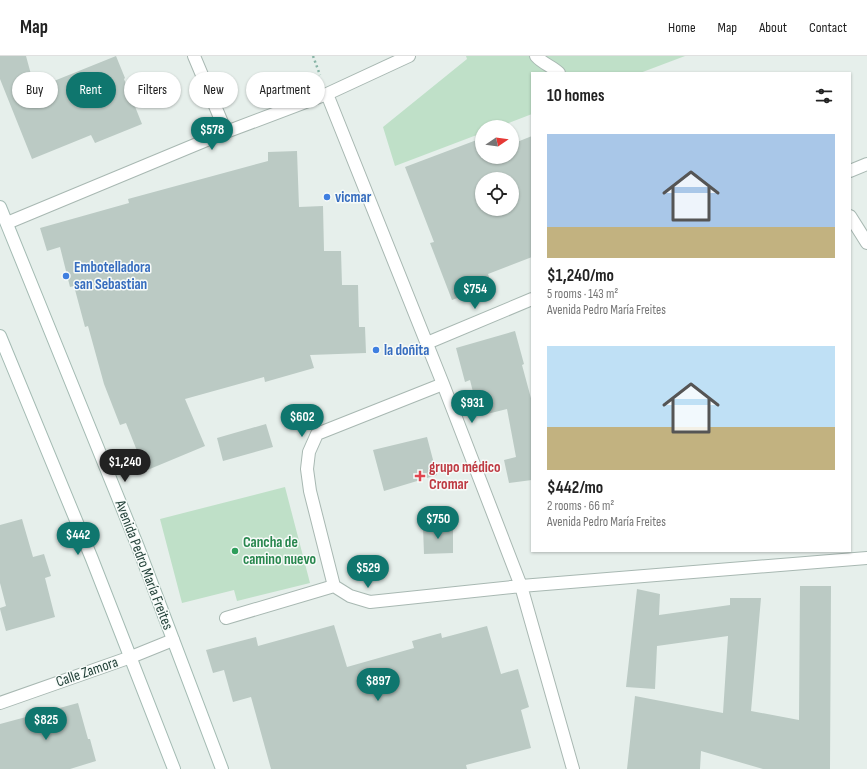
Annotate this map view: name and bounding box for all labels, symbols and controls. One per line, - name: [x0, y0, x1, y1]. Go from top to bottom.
- text: Map: [20, 16, 48, 39]
- text: Home: [668, 19, 696, 36]
- text: Map: [718, 19, 737, 36]
- text: About: [759, 19, 787, 36]
- text: Contact: [809, 19, 847, 36]
- chip: Buy: [12, 72, 58, 108]
- chip: Rent: [66, 72, 116, 108]
- chip: Filters: [124, 72, 181, 108]
- chip: New: [189, 72, 238, 108]
- chip: Apartment: [246, 72, 325, 108]
- icon: filters: [813, 85, 835, 107]
- text: 10 homes: [547, 86, 604, 106]
- pin: $578: [188, 117, 236, 151]
- north arrow: [475, 120, 519, 164]
- map controls: [475, 120, 519, 216]
- text: $578: [200, 122, 224, 138]
- icon: home: [655, 160, 727, 232]
- button: locate: [475, 172, 519, 216]
- place label: vicmar: [335, 188, 372, 207]
- marker: vicmar: [322, 192, 332, 202]
- place label: Embotelladora san Sebastian: [74, 258, 151, 294]
- text: $1,240/mo: [547, 266, 614, 286]
- marker: Embotelladora san Sebastian: [61, 271, 71, 281]
- pin: $754: [451, 276, 499, 310]
- text: $754: [463, 281, 487, 297]
- text: 5 rooms · 143 m²: [547, 286, 618, 302]
- text: Avenida Pedro María Freites: [547, 302, 666, 318]
- place label: la doñita: [384, 341, 429, 360]
- marker: la doñita: [371, 345, 381, 355]
- icon: home: [655, 372, 727, 444]
- pin: $931: [448, 390, 496, 424]
- text: $931: [460, 395, 484, 411]
- pin: $602: [278, 404, 326, 438]
- text: $602: [290, 409, 314, 425]
- pin: $1,240: [92, 449, 158, 483]
- text: $1,240: [109, 454, 141, 470]
- place label: grupo médico Cromar: [429, 458, 501, 494]
- marker: grupo médico Cromar: [414, 470, 426, 482]
- text: $442/mo: [547, 478, 603, 498]
- street label: Avenida Pedro María Freites: [110, 497, 177, 632]
- text: 2 rooms · 66 m²: [547, 498, 614, 514]
- pin: $750: [414, 506, 462, 540]
- text: $750: [426, 511, 450, 527]
- text: Avenida Pedro María Freites: [547, 514, 666, 530]
- pin: $442: [54, 522, 102, 556]
- text: $442: [66, 527, 90, 543]
- place label: Cancha de camino nuevo: [243, 533, 316, 569]
- marker: Cancha de camino nuevo: [230, 546, 240, 556]
- pin: $529: [344, 555, 392, 589]
- text: $529: [356, 560, 380, 576]
- street label: Calle Zamora: [54, 652, 121, 691]
- pin: $897: [354, 668, 402, 702]
- text: $897: [366, 673, 390, 689]
- pin: $825: [22, 707, 70, 741]
- text: $825: [34, 712, 58, 728]

